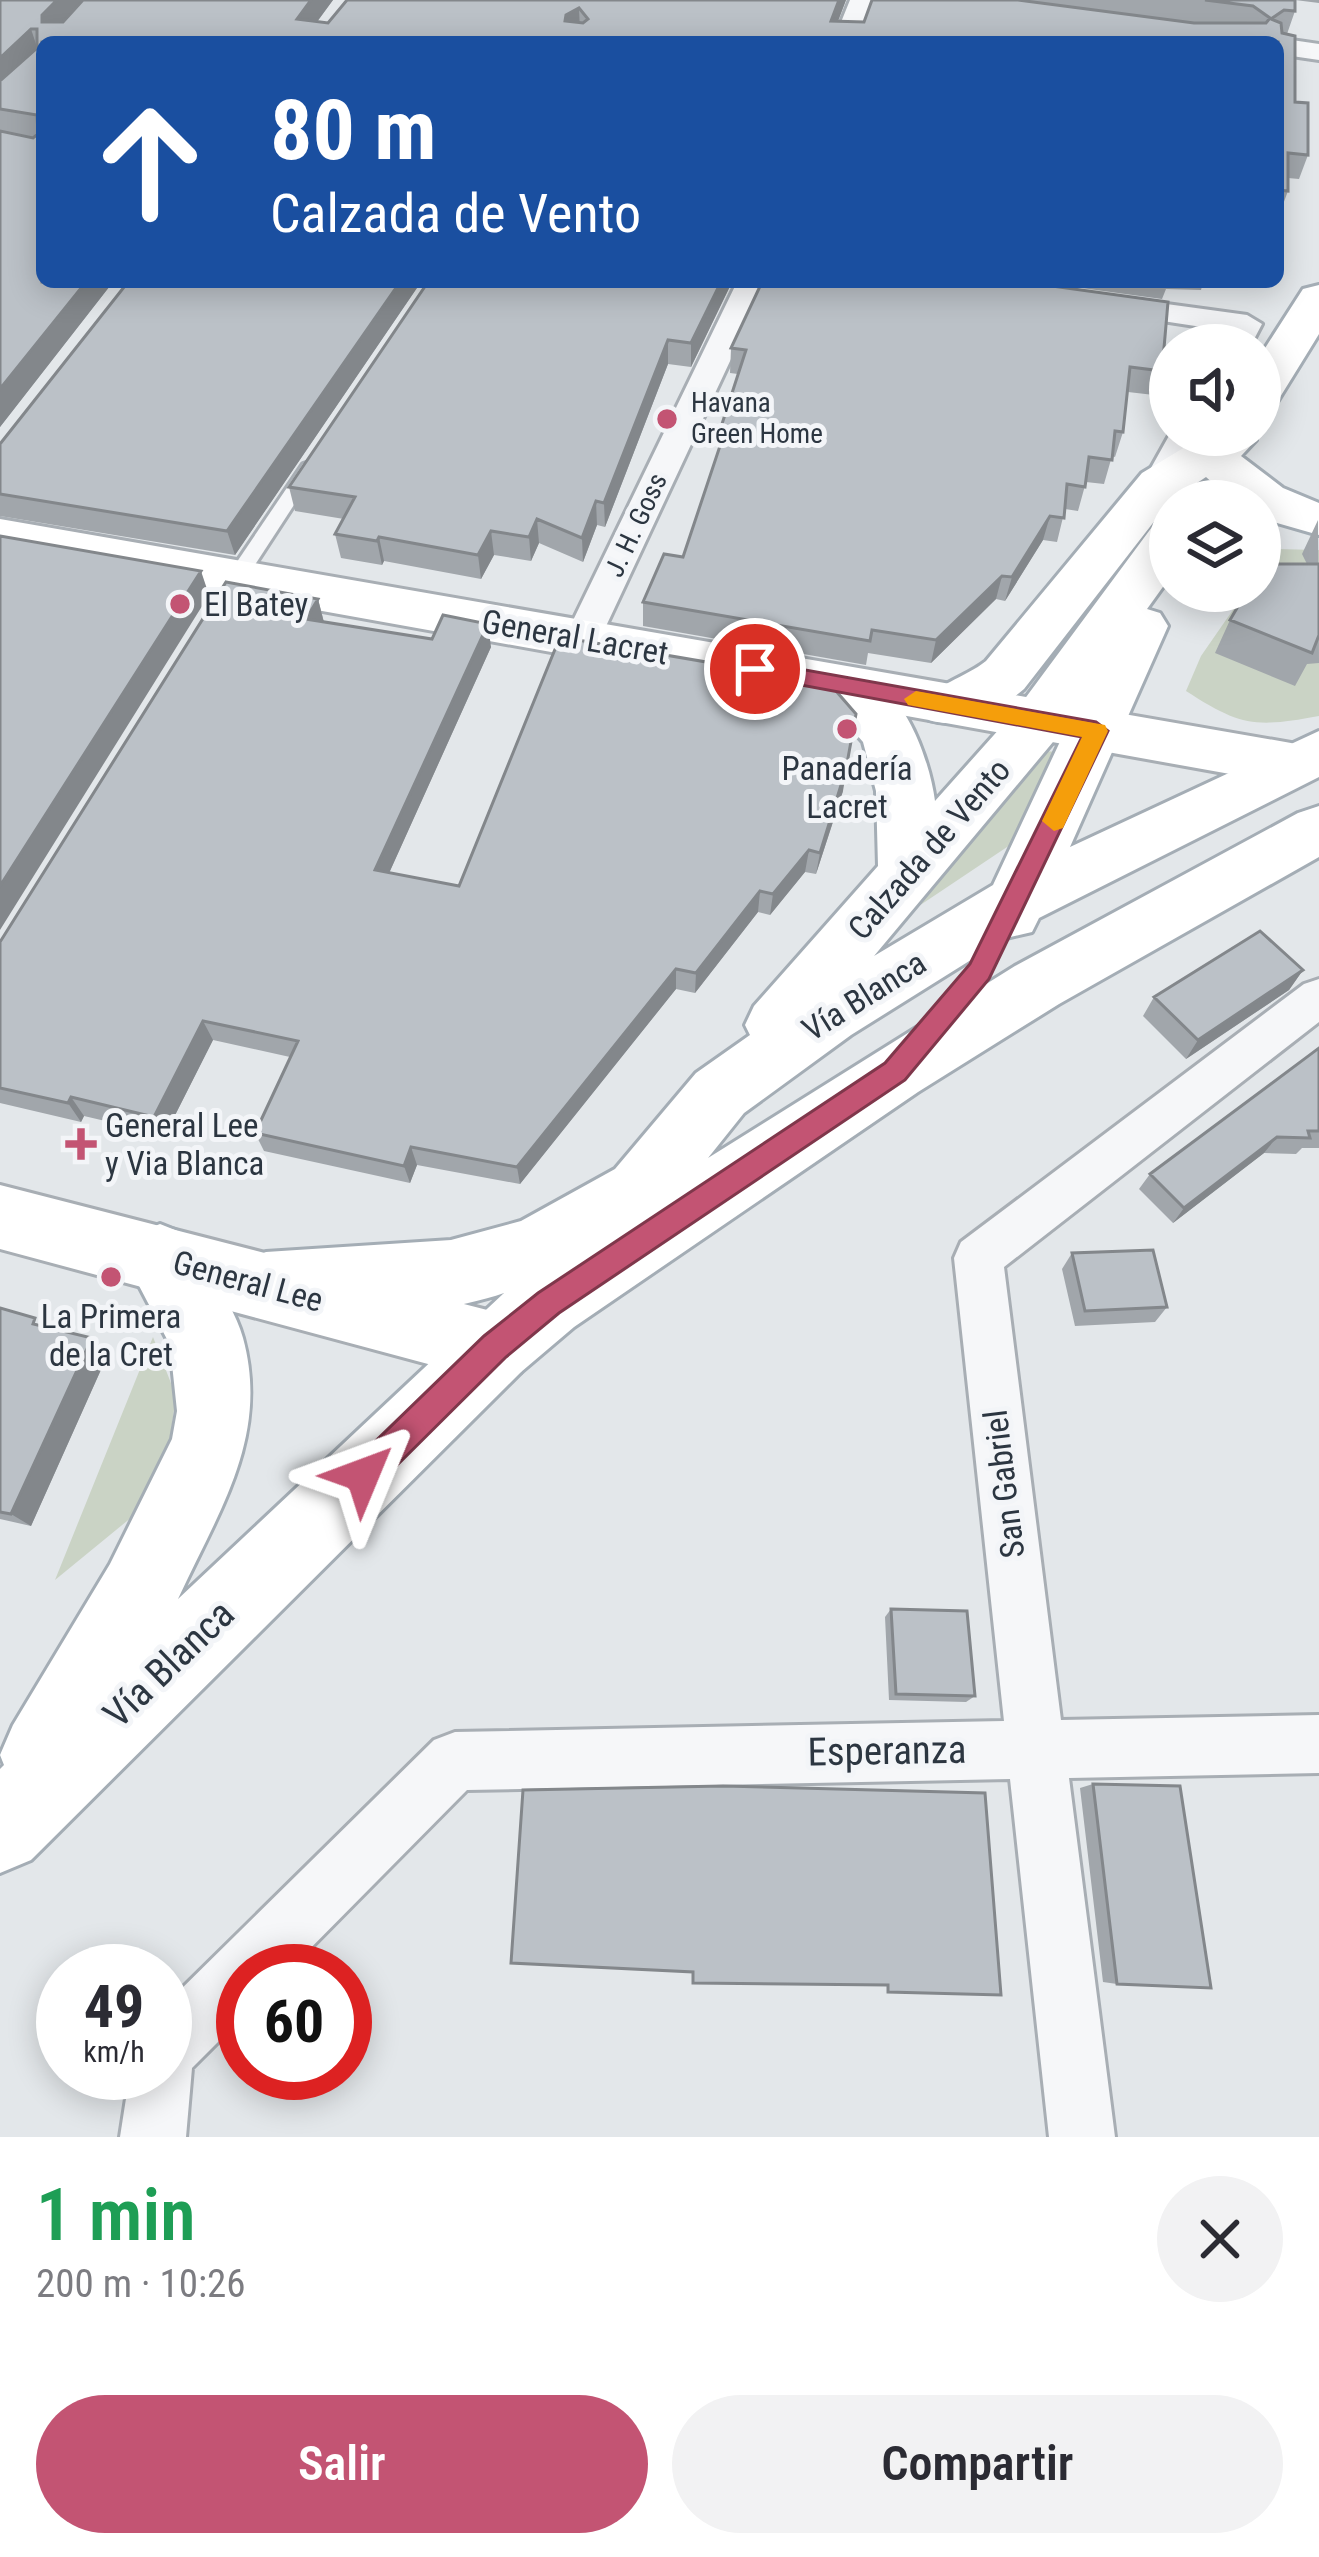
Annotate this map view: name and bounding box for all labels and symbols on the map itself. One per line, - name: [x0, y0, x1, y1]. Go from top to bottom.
- place label: Havana Green Home: [691, 387, 823, 450]
- marker: Havana Green Home: [654, 406, 680, 432]
- street label: J. H. Goss: [598, 468, 674, 582]
- place label: El Batey: [204, 585, 308, 624]
- marker: El Batey: [167, 591, 193, 617]
- street label: General Lacret: [479, 601, 671, 673]
- pin: [704, 618, 806, 720]
- marker: Panadería Lacret: [834, 716, 860, 742]
- place label: Panadería Lacret: [781, 749, 913, 826]
- street label: Calzada de Vento: [840, 751, 1018, 947]
- street label: Vía Blanca: [795, 943, 933, 1049]
- place label: General Lee y Via Blanca: [105, 1106, 264, 1183]
- marker: General Lee y Via Blanca: [68, 1131, 94, 1157]
- street label: General Lee: [169, 1242, 327, 1320]
- marker: La Primera de la Cret: [98, 1264, 124, 1290]
- place label: La Primera de la Cret: [41, 1297, 181, 1374]
- street label: San Gabriel: [976, 1408, 1032, 1560]
- position arrow: [300, 1412, 426, 1538]
- street label: Vía Blanca: [94, 1591, 244, 1737]
- street label: Esperanza: [807, 1727, 967, 1775]
- speed limit sign: 60: [216, 1944, 372, 2100]

